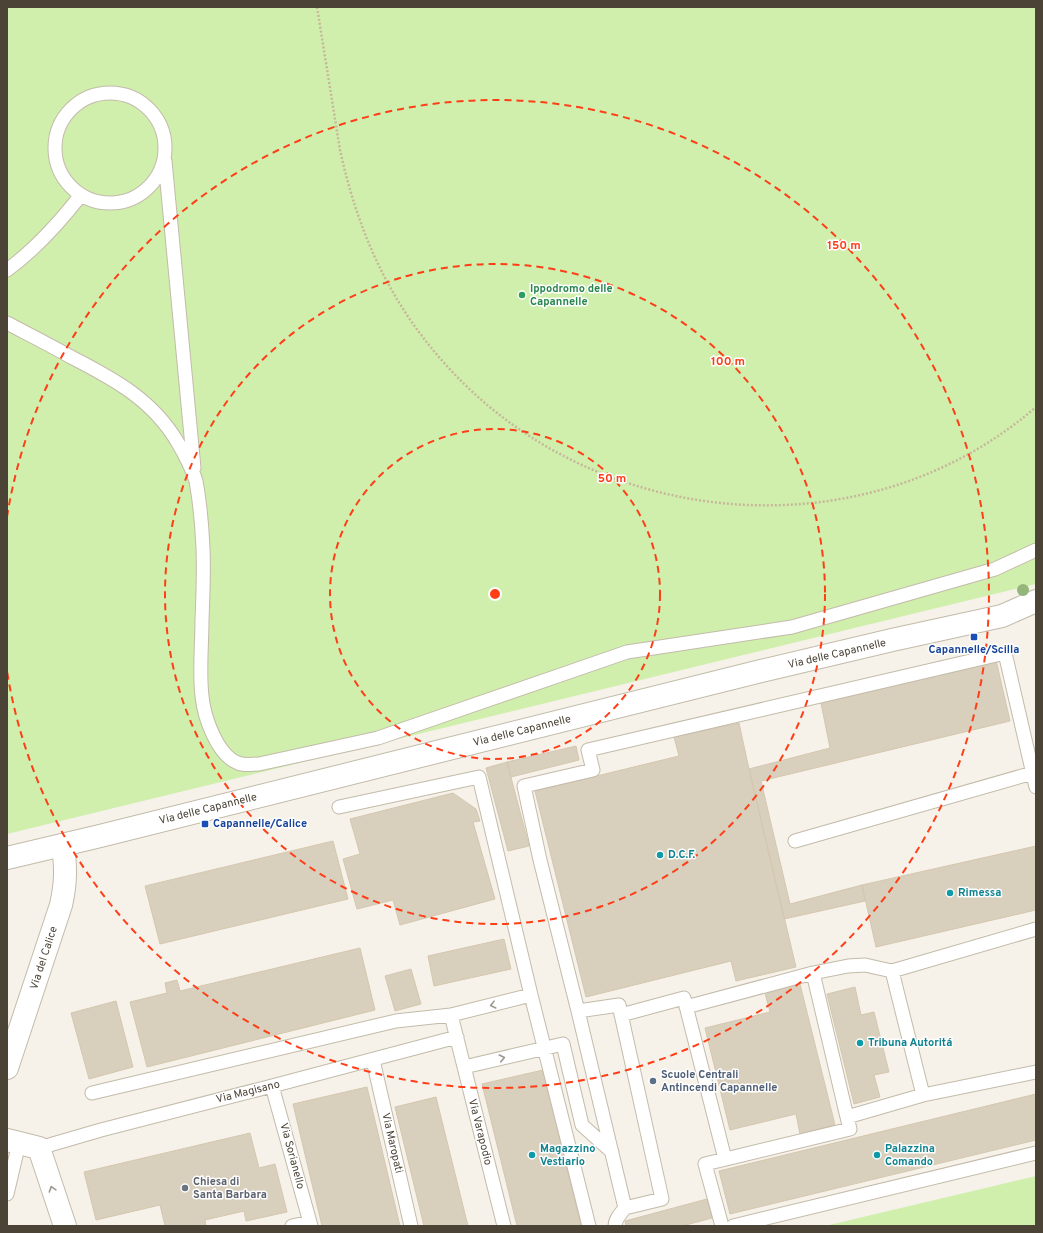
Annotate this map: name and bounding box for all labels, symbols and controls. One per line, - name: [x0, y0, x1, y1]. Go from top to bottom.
- text: 150 m: [827, 238, 861, 254]
- place label: Ippodromo delle Capannelle: [530, 282, 613, 309]
- marker: Ippodromo delle Capannelle: [517, 290, 527, 300]
- text: 100 m: [711, 354, 745, 370]
- text: 50 m: [598, 471, 626, 487]
- centre of rings: [488, 587, 502, 601]
- marker: Capannelle/Scilla: [969, 632, 979, 642]
- street label: Via delle Capannelle: [787, 636, 888, 672]
- place label: Capannelle/Scilla: [929, 643, 1019, 657]
- street label: Via delle Capannelle: [472, 712, 572, 750]
- street label: Via delle Capannelle: [158, 790, 258, 828]
- place label: Capannelle/Calice: [213, 817, 307, 831]
- marker: Capannelle/Calice: [200, 819, 210, 829]
- place label: D.C.F.: [668, 848, 695, 862]
- marker: D.C.F.: [655, 850, 665, 860]
- place label: Rimessa: [958, 886, 1001, 900]
- marker: Rimessa: [945, 888, 955, 898]
- street label: Via del Calice: [27, 924, 61, 992]
- one-way arrow: [489, 1000, 496, 1009]
- place label: Tribuna Autoritá: [868, 1036, 952, 1050]
- marker: Tribuna Autoritá: [855, 1038, 865, 1048]
- one-way arrow: [498, 1054, 505, 1063]
- place label: Scuole Centrali Antincendi Capannelle: [661, 1068, 778, 1095]
- marker: Scuole Centrali Antincendi Capannelle: [648, 1076, 658, 1086]
- street label: Via Magisano: [215, 1077, 281, 1107]
- street label: Via Varapodio: [465, 1097, 495, 1167]
- street label: Via Maropati: [378, 1111, 406, 1175]
- street label: Via Sorianello: [276, 1121, 308, 1191]
- place label: Magazzino Vestiario: [540, 1142, 595, 1169]
- place label: Palazzina Comando: [885, 1142, 935, 1169]
- marker: Magazzino Vestiario: [527, 1150, 537, 1160]
- marker: Palazzina Comando: [872, 1150, 882, 1160]
- place label: Chiesa di Santa Barbara: [193, 1175, 267, 1202]
- marker: Chiesa di Santa Barbara: [180, 1183, 190, 1193]
- one-way arrow: [49, 1186, 57, 1193]

